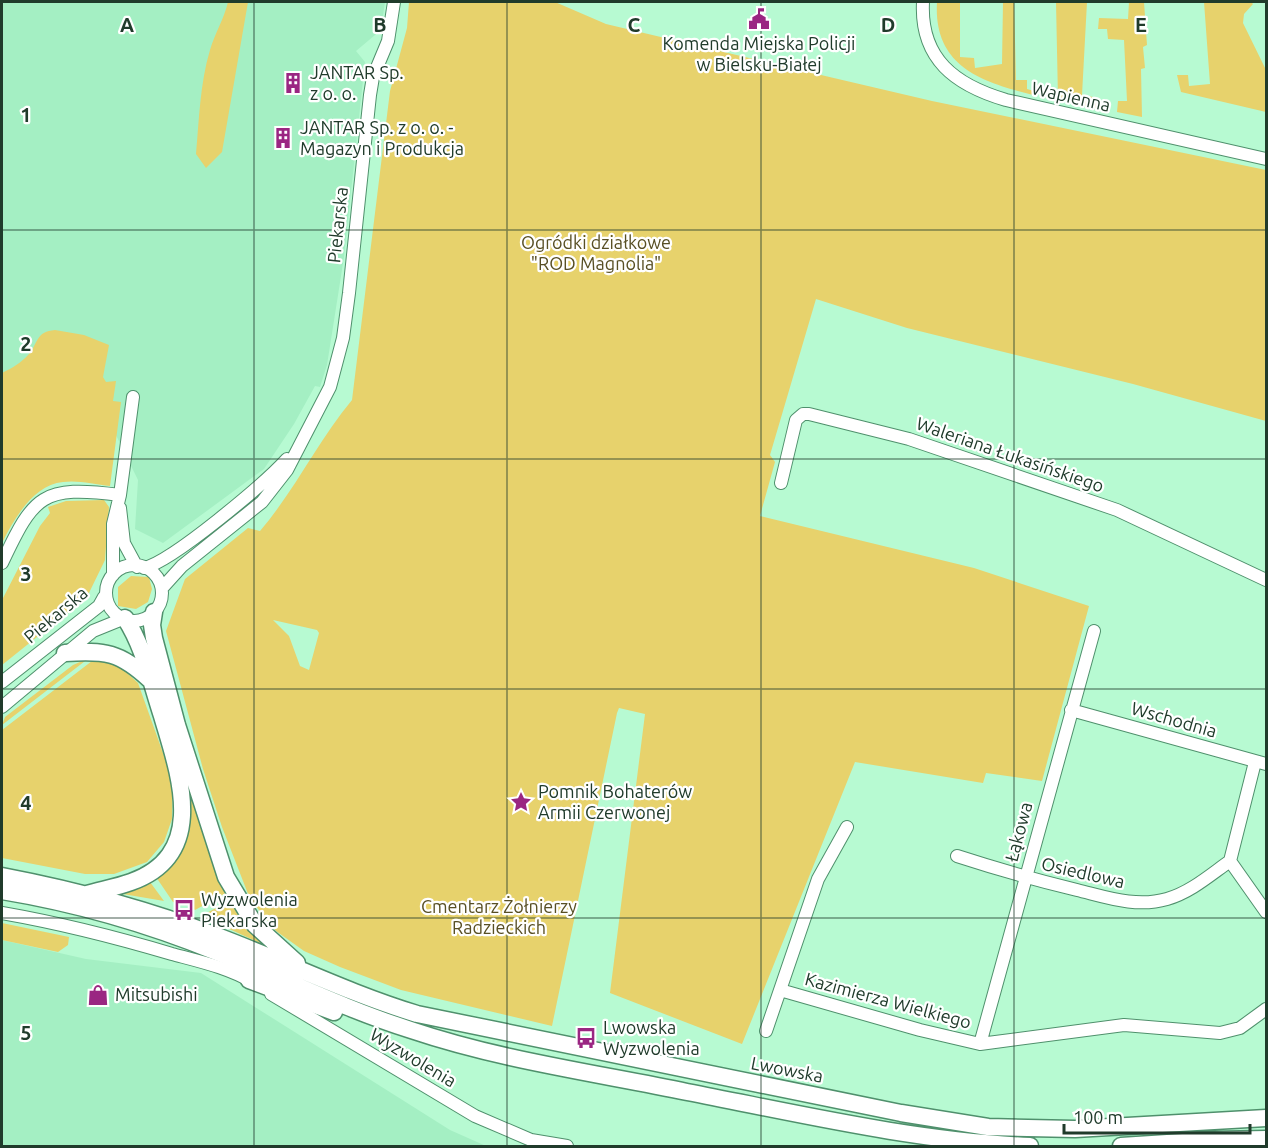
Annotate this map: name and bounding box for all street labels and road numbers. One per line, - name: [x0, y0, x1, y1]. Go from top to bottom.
- street label: Wapienna: [1030, 77, 1113, 115]
- street label: Piekarska: [323, 186, 351, 264]
- street label: Waleriana Łukasińskiego: [914, 413, 1107, 496]
- street label: Piekarska: [20, 582, 91, 646]
- street label: Wschodnia: [1129, 697, 1219, 741]
- street label: Łąkowa: [1000, 800, 1036, 864]
- street label: Osiedlowa: [1040, 853, 1127, 891]
- street label: Kazimierza Wielkiego: [803, 968, 974, 1032]
- street label: Wyzwolenia: [367, 1024, 460, 1091]
- street label: Lwowska: [749, 1052, 825, 1086]

